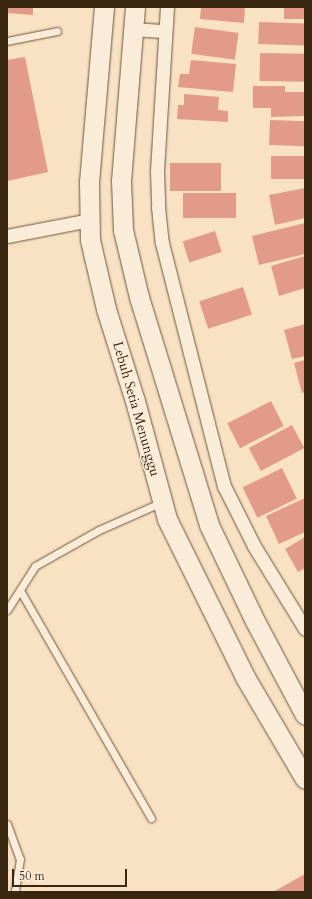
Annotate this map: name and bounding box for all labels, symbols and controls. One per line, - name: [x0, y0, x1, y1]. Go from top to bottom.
- street label: Lebuh Setia Menunggu: [109, 340, 163, 478]
- scale bar: [14, 861, 129, 887]
- text: 50 m: [19, 868, 45, 884]

